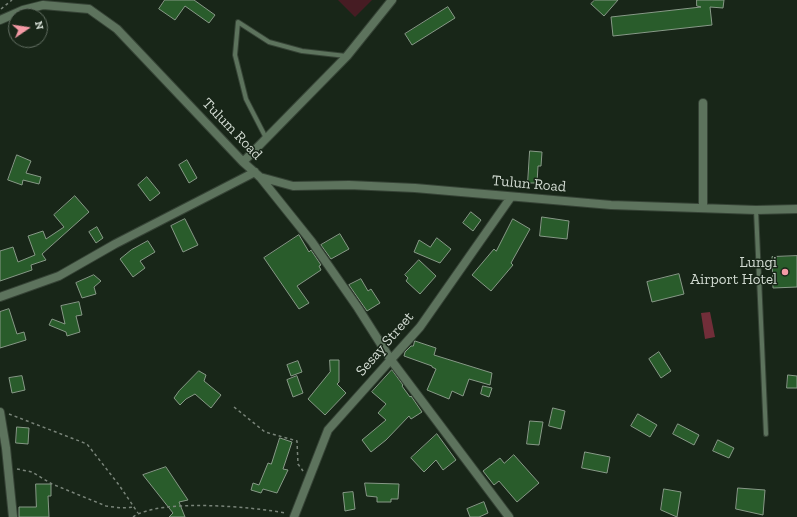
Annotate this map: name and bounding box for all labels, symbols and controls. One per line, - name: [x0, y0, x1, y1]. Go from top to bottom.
- north arrow: [8, 8, 48, 48]
- text: N: [32, 20, 46, 31]
- street label: Tulum Road: [198, 94, 266, 164]
- street label: Tulun Road: [491, 172, 567, 196]
- place label: Lungi Airport Hotel: [690, 254, 777, 289]
- marker: Lungi Airport Hotel: [780, 267, 790, 277]
- street label: Sesay Street: [352, 308, 418, 380]

